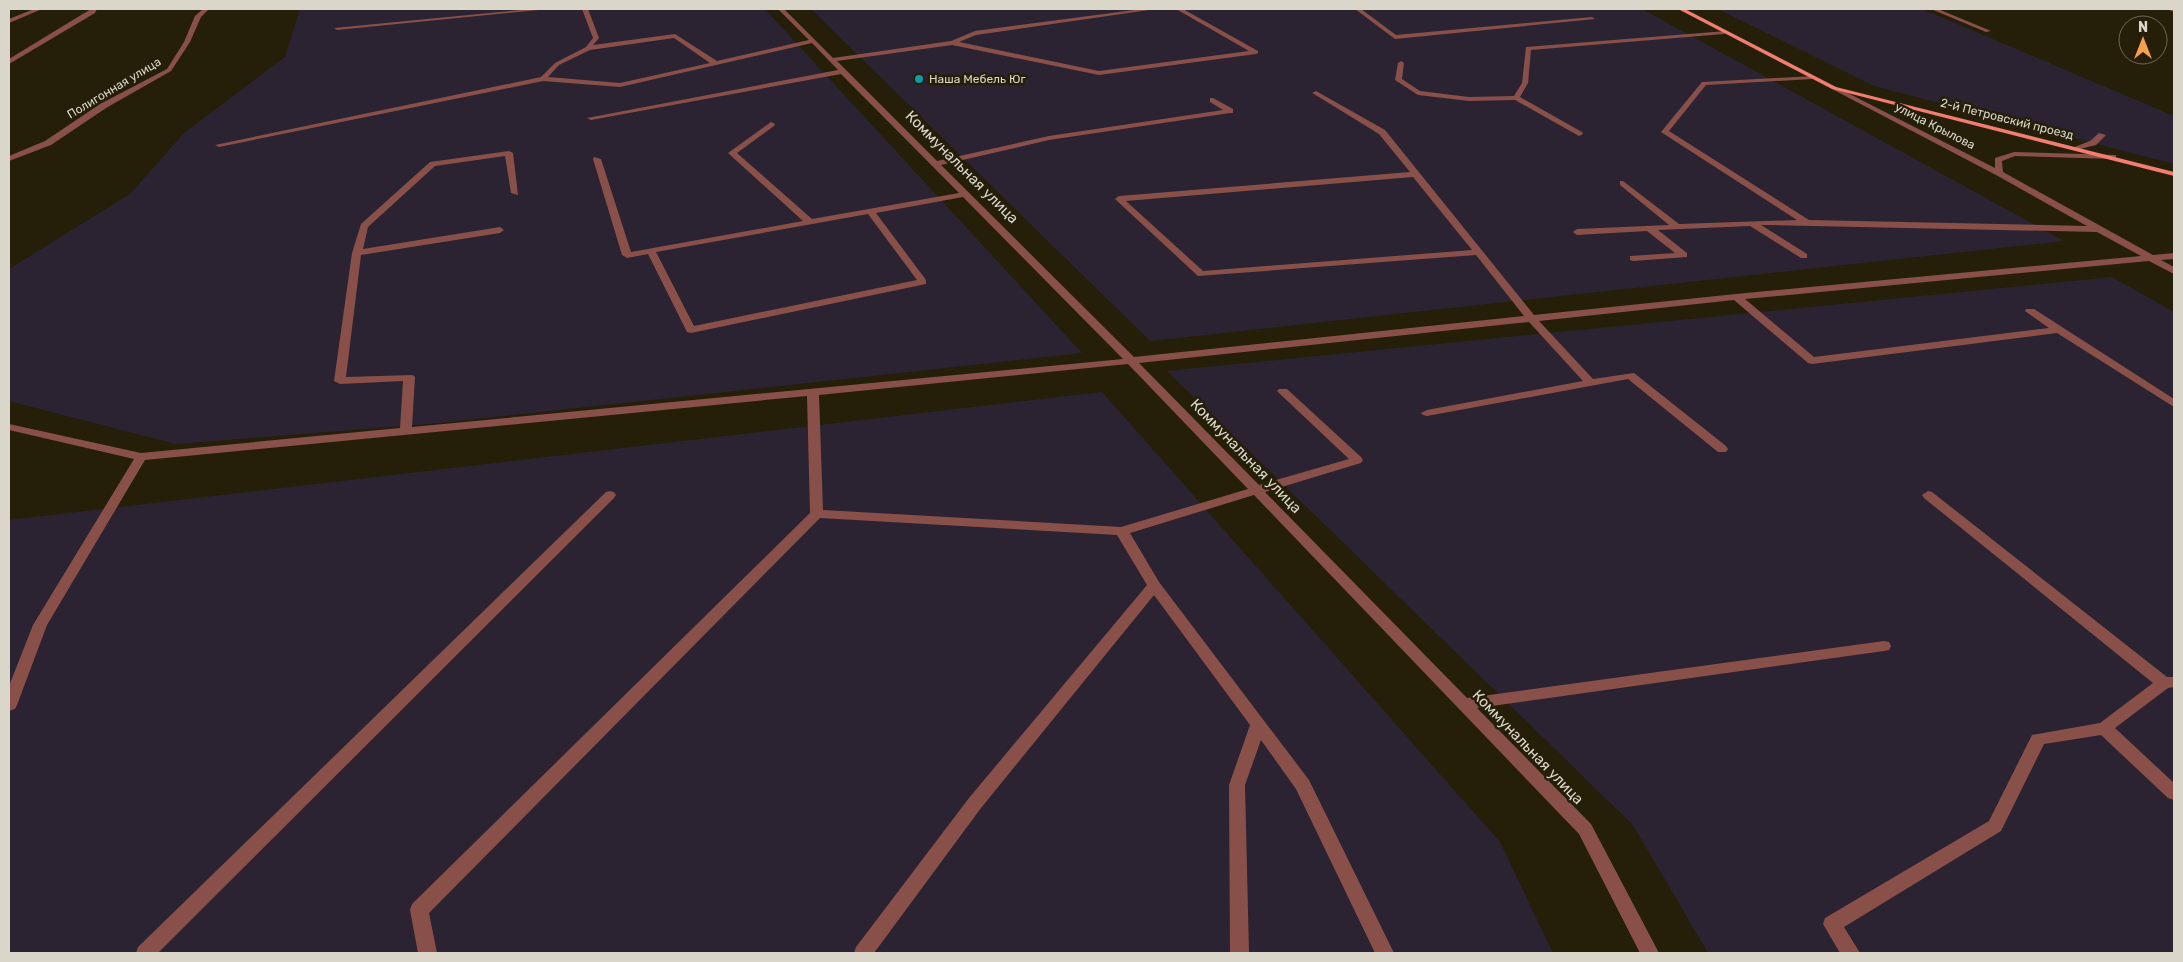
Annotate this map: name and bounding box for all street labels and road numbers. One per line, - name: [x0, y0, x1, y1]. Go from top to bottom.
- street label: Полигонная улица: [65, 55, 163, 121]
- street label: 2-й Петровский проезд: [1939, 96, 2075, 142]
- street label: улица Крылова: [1893, 100, 1977, 152]
- street label: Коммунальная улица: [902, 107, 1022, 227]
- street label: Коммунальная улица: [1187, 395, 1305, 517]
- street label: Коммунальная улица: [1469, 686, 1587, 808]

